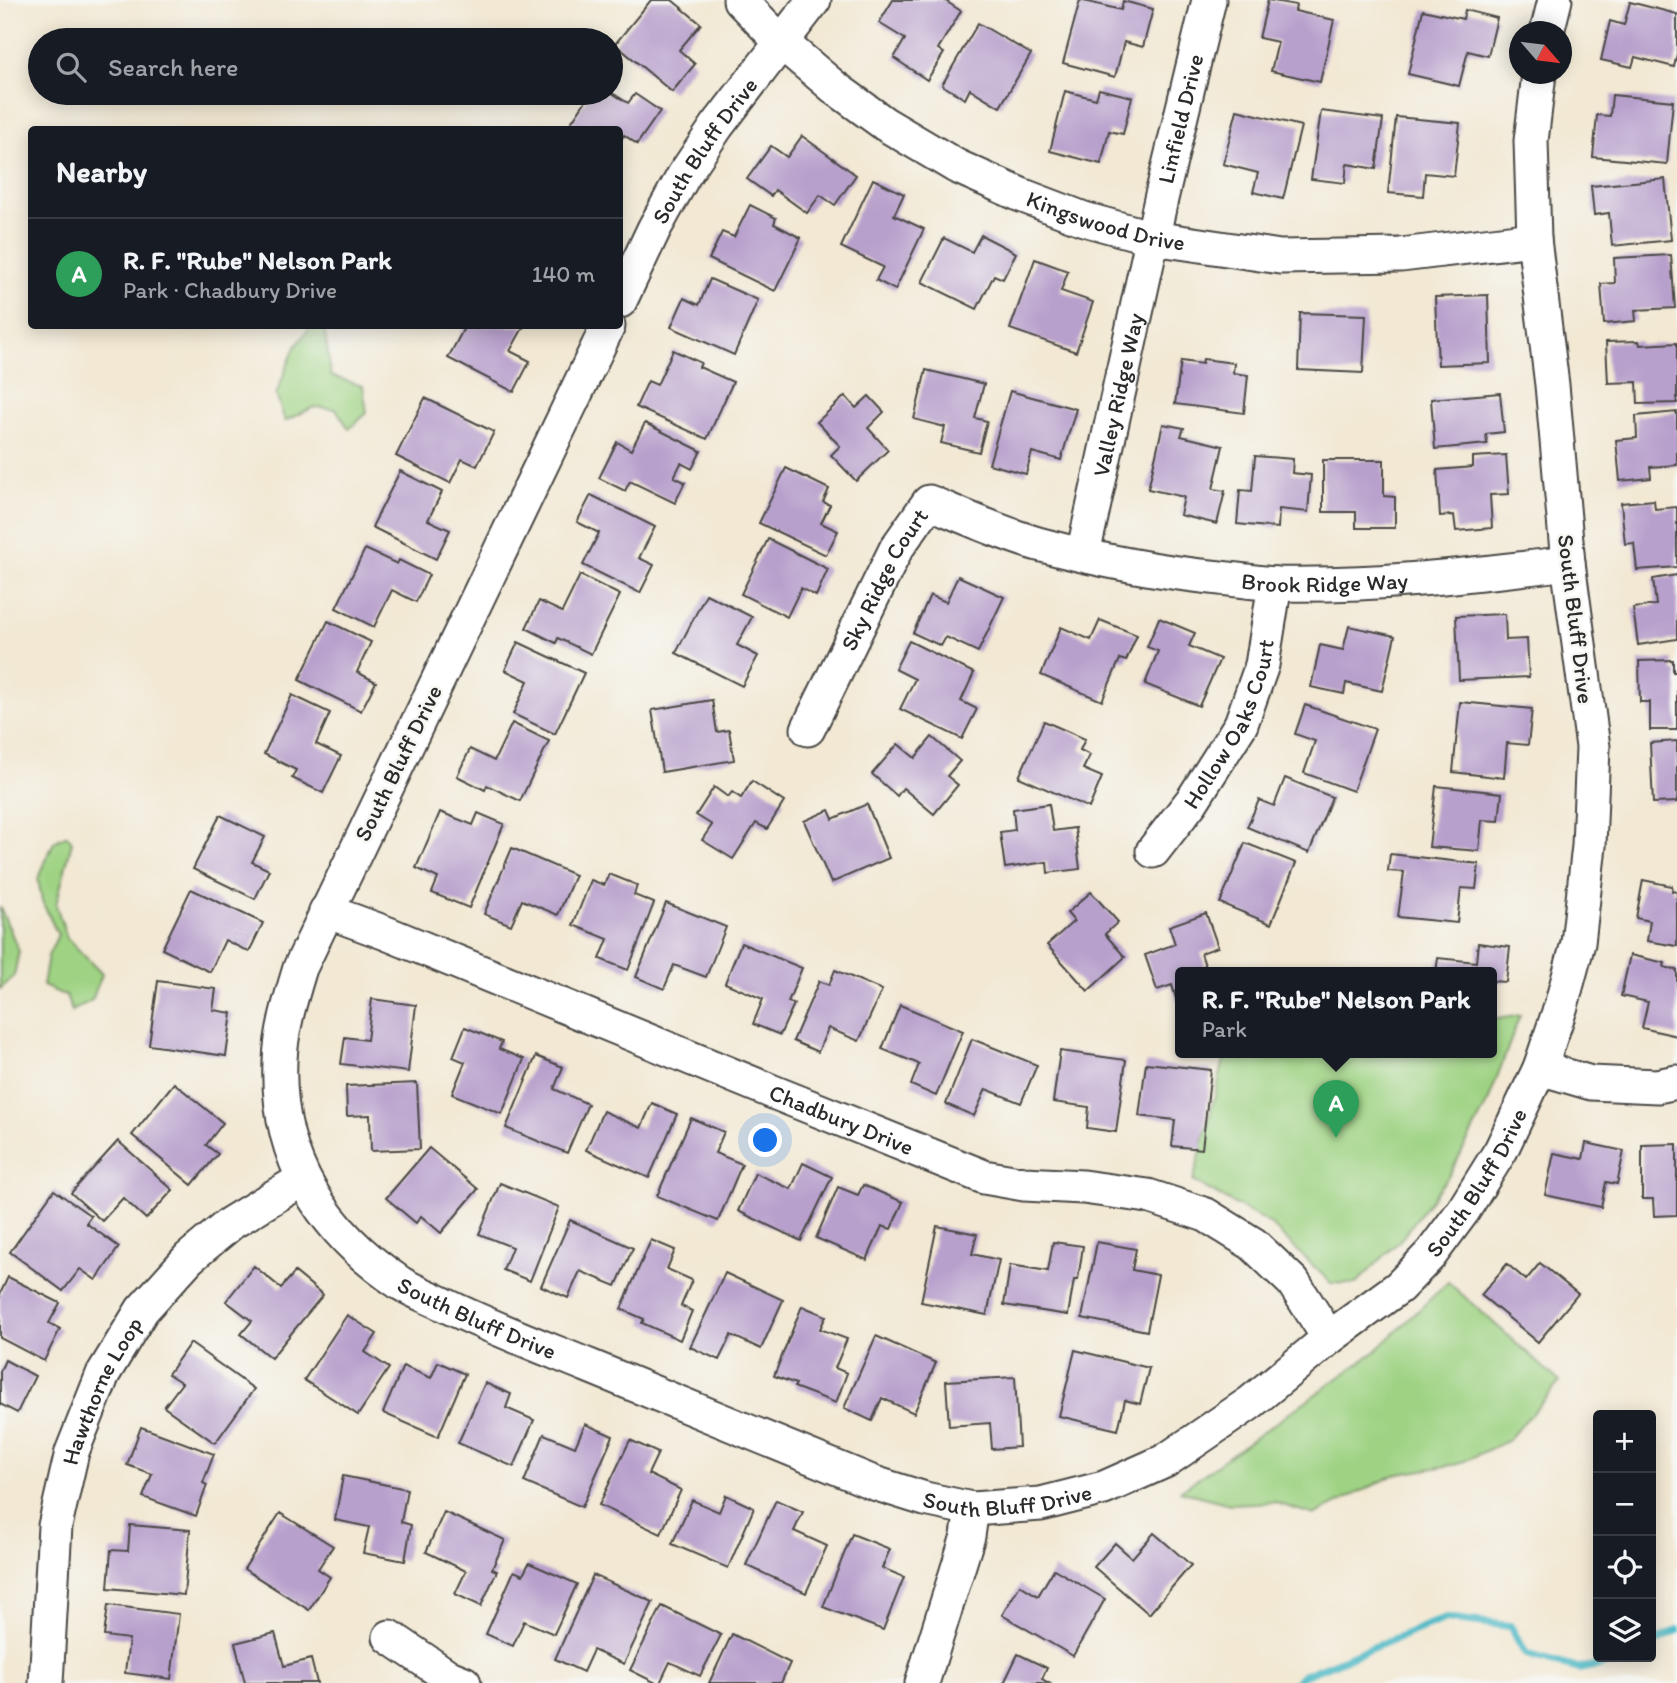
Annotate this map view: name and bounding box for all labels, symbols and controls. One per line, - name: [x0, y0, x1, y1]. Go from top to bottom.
- north arrow: [1509, 21, 1572, 84]
- search box: [28, 28, 623, 105]
- icon: search: [52, 48, 90, 86]
- text: Search here: [108, 51, 238, 83]
- street label: Linfield Drive: [1151, 51, 1209, 186]
- street label: South Bluff Drive: [646, 72, 763, 229]
- text: Nearby: [56, 153, 147, 190]
- street label: Kingswood Drive: [1023, 184, 1187, 257]
- text: R. F. "Rube" Nelson Park: [123, 244, 392, 276]
- text: A: [72, 260, 86, 288]
- text: 140 m: [532, 260, 595, 288]
- text: Park · Chadbury Drive: [123, 276, 337, 304]
- street label: Valley Ridge Way: [1086, 310, 1150, 479]
- street label: Sky Ridge Court: [835, 503, 934, 655]
- street label: South Bluff Drive: [1552, 533, 1600, 705]
- street label: Brook Ridge Way: [1240, 566, 1409, 598]
- street label: Hollow Oaks Court: [1177, 637, 1280, 814]
- street label: South Bluff Drive: [348, 680, 448, 846]
- popup: [1175, 967, 1497, 1058]
- text: R. F. "Rube" Nelson Park: [1202, 983, 1470, 1015]
- text: Park: [1202, 1015, 1247, 1043]
- street label: Chadbury Drive: [765, 1078, 918, 1161]
- pin: A: [1313, 1080, 1359, 1138]
- street label: South Bluff Drive: [1420, 1104, 1533, 1263]
- your location: [748, 1123, 782, 1157]
- street label: South Bluff Drive: [393, 1271, 560, 1365]
- street label: Hawthorne Loop: [56, 1312, 148, 1468]
- map controls: [1593, 1410, 1656, 1662]
- button: +: [1593, 1410, 1656, 1473]
- button: −: [1593, 1473, 1656, 1536]
- street label: South Bluff Drive: [921, 1478, 1095, 1523]
- button: locate: [1593, 1536, 1656, 1599]
- button: layers: [1593, 1599, 1656, 1662]

